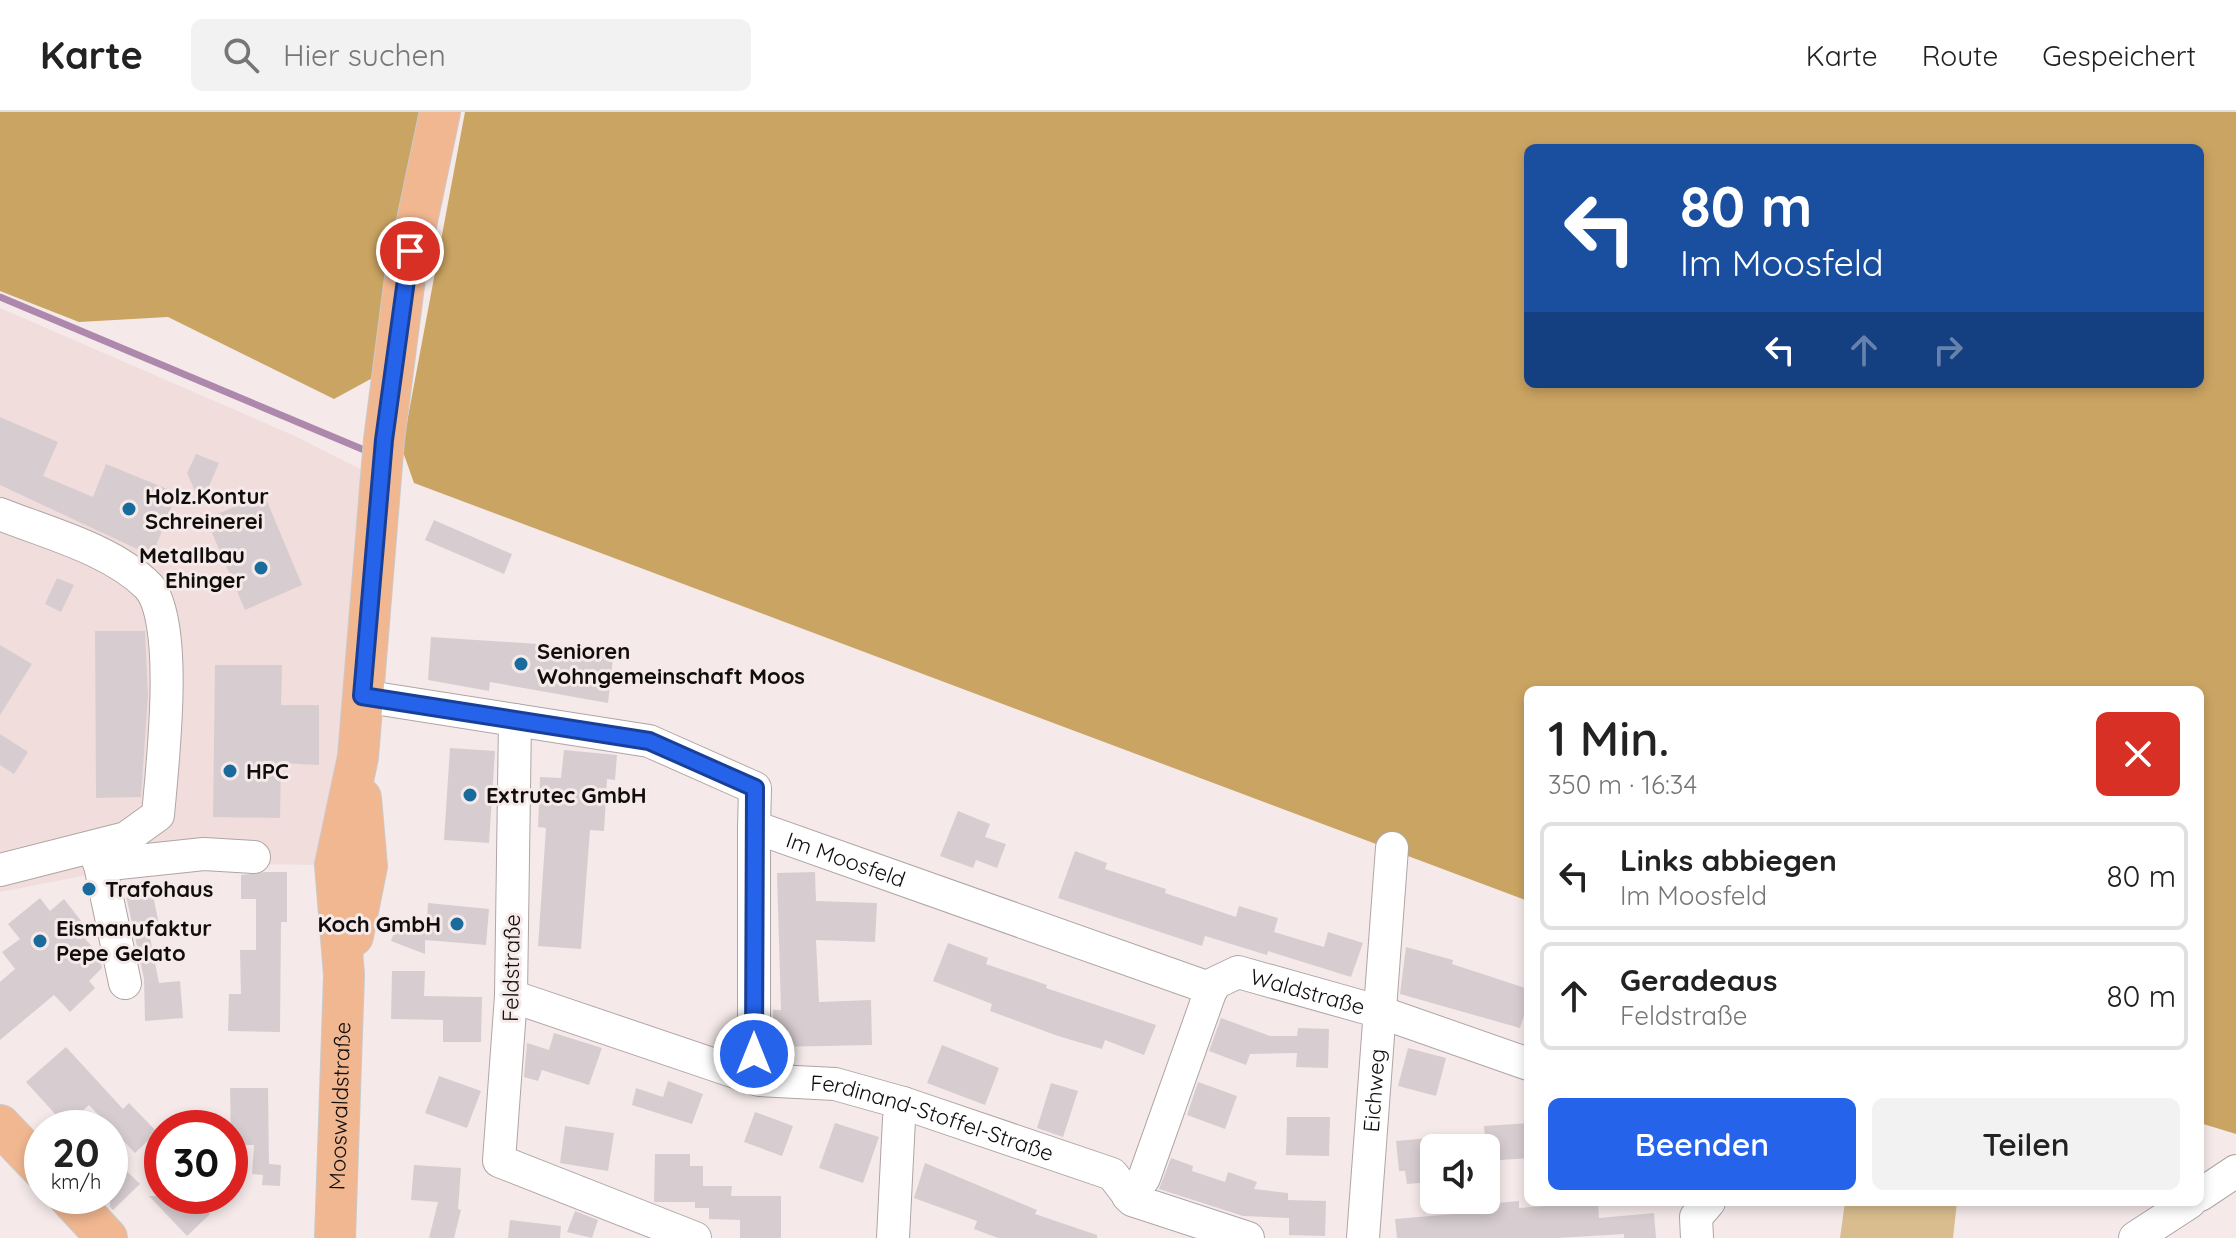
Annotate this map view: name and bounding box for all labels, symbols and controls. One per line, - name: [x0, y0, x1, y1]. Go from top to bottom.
- search box: [191, 19, 751, 91]
- text: Karte: [40, 31, 143, 79]
- icon: search: [219, 33, 263, 77]
- text: Hier suchen: [283, 36, 446, 74]
- text: Karte: [1806, 38, 1878, 73]
- text: Route: [1922, 38, 1998, 73]
- text: Gespeichert: [2042, 38, 2196, 73]
- text: 80 m: [1680, 171, 1812, 241]
- icon: left: [1548, 176, 1652, 280]
- pin: [376, 217, 444, 285]
- icon: arrive: [388, 229, 432, 273]
- text: Im Moosfeld: [1680, 240, 1884, 285]
- icon: left: [1758, 328, 1802, 372]
- icon: ahead: [1842, 328, 1886, 372]
- icon: right: [1926, 328, 1970, 372]
- place label: Holz.Kontur Schreinerei: [145, 482, 269, 535]
- marker: Holz.Kontur Schreinerei: [120, 500, 138, 518]
- place label: Metallbau Ehinger: [139, 541, 245, 594]
- marker: Metallbau Ehinger: [252, 559, 270, 577]
- place label: Senioren Wohngemeinschaft Moos: [537, 637, 805, 690]
- marker: Senioren Wohngemeinschaft Moos: [512, 655, 530, 673]
- text: 1 Min.: [1548, 708, 1669, 768]
- button: close: [2096, 712, 2180, 796]
- place label: HPC: [246, 757, 289, 785]
- marker: HPC: [221, 762, 239, 780]
- text: 350 m · 16:34: [1548, 768, 1697, 801]
- place label: Extrutec GmbH: [486, 781, 647, 809]
- marker: Extrutec GmbH: [461, 786, 479, 804]
- street label: Im Moosfeld: [782, 826, 909, 893]
- text: Links abbiegen: [1620, 841, 1837, 879]
- icon: left: [1552, 854, 1596, 898]
- text: 80 m: [2106, 857, 2176, 895]
- place label: Trafohaus: [105, 875, 213, 903]
- text: Im Moosfeld: [1620, 879, 1767, 912]
- marker: Trafohaus: [80, 880, 98, 898]
- place label: Koch GmbH: [318, 910, 441, 938]
- place label: Eismanufaktur Pepe Gelato: [56, 914, 212, 967]
- street label: Feldstraße: [496, 914, 526, 1022]
- marker: Koch GmbH: [448, 915, 466, 933]
- marker: Eismanufaktur Pepe Gelato: [31, 932, 49, 950]
- text: Geradeaus: [1620, 961, 1777, 999]
- street label: Waldstraße: [1247, 962, 1368, 1021]
- icon: ahead: [1552, 974, 1596, 1018]
- text: 80 m: [2106, 977, 2176, 1015]
- text: Feldstraße: [1620, 999, 1747, 1032]
- position arrow: [712, 1012, 796, 1096]
- street label: Mooswaldstraße: [323, 1021, 356, 1191]
- street label: Eichweg: [1357, 1048, 1391, 1133]
- street label: Ferdinand-Stoffel-Straße: [810, 1069, 1057, 1167]
- button: Beenden: [1548, 1098, 1856, 1190]
- button: Teilen: [1872, 1098, 2180, 1190]
- speed limit sign: 30: [144, 1110, 248, 1214]
- text: 20: [52, 1127, 100, 1177]
- map controls: [1420, 1134, 1500, 1214]
- button: sound: [1420, 1134, 1500, 1214]
- text: km/h: [51, 1169, 101, 1194]

